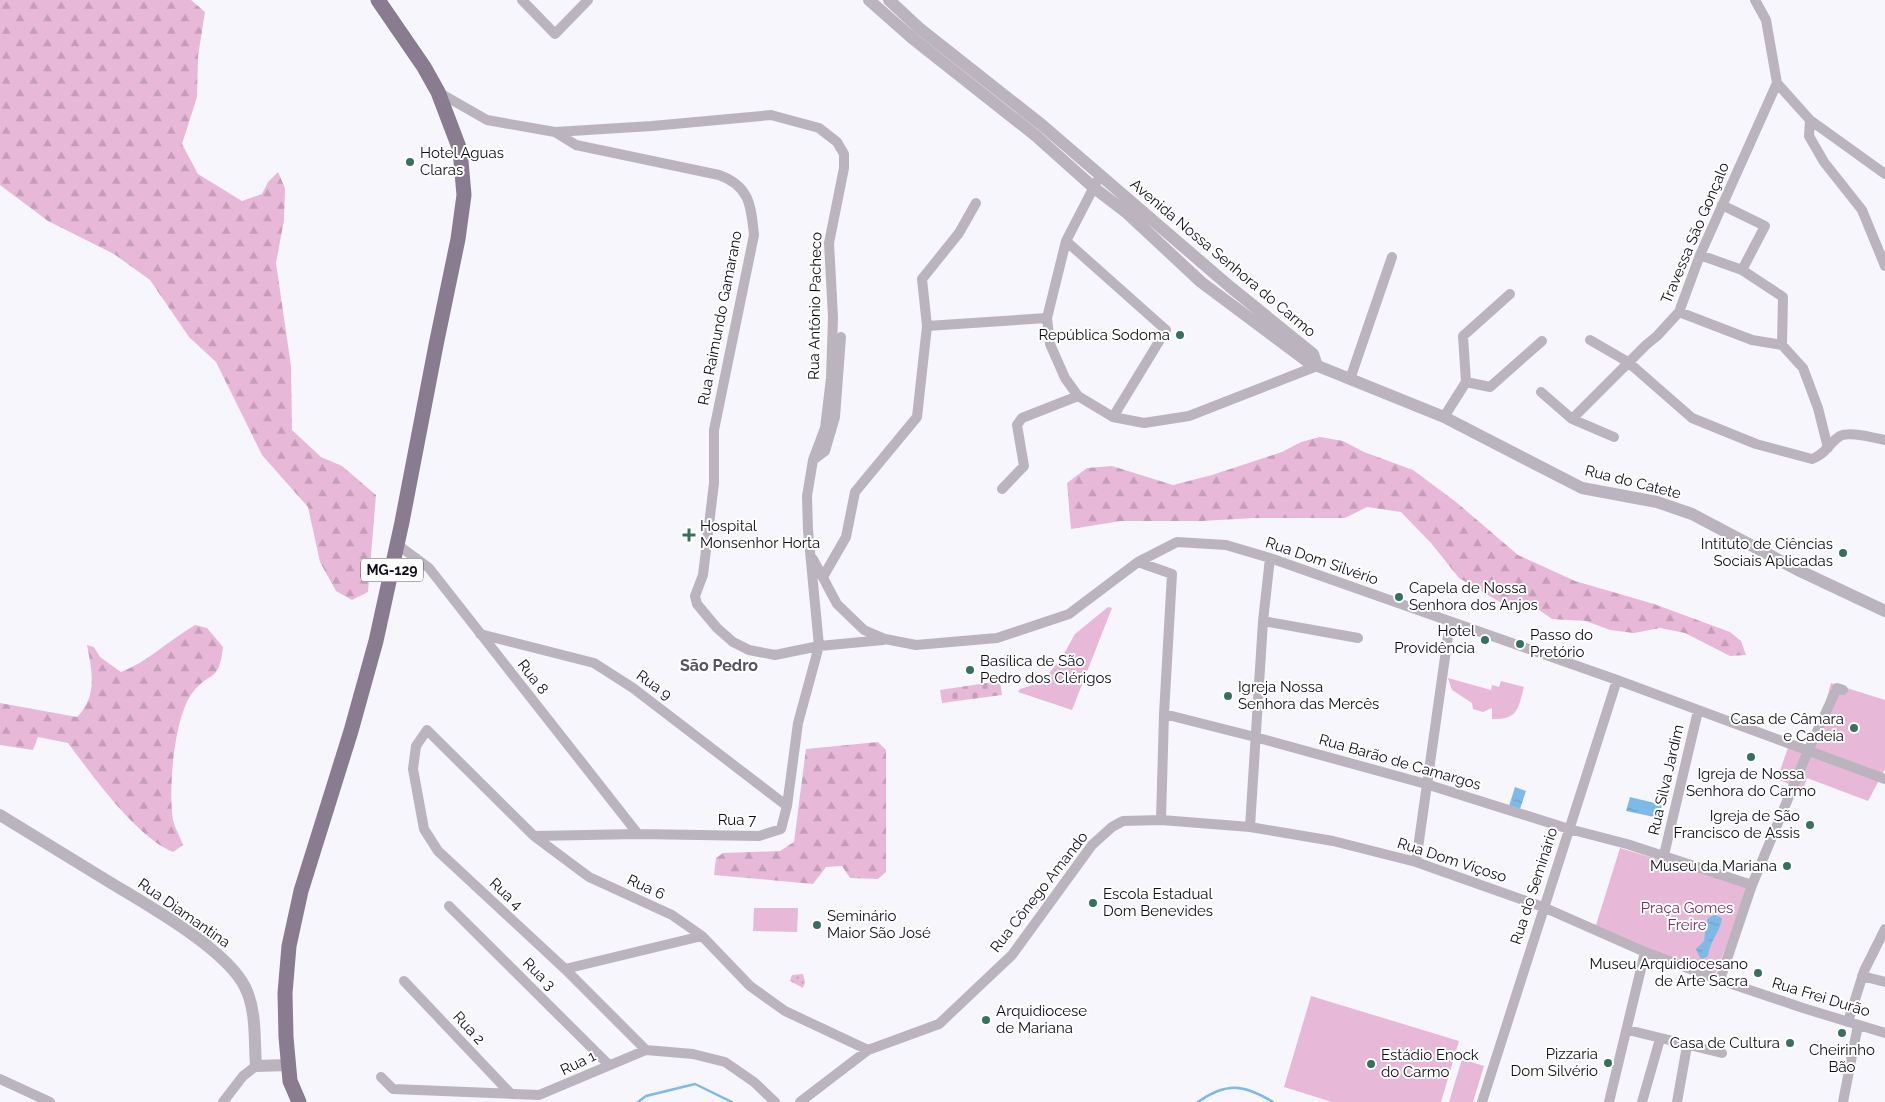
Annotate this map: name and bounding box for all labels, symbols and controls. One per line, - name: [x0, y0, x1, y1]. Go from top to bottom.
- place label: Hotel Aguas Claras: [420, 144, 504, 179]
- marker: Hotel Aguas Claras: [404, 156, 416, 168]
- street label: Travessa São Gonçalo: [1657, 160, 1733, 306]
- street label: Avenida Nossa Senhora do Carmo: [1127, 175, 1319, 341]
- street label: Rua Raimundo Gamarano: [694, 229, 746, 407]
- street label: Rua Antônio Pacheco: [805, 232, 825, 380]
- place label: República Sodoma: [1038, 326, 1170, 344]
- marker: República Sodoma: [1174, 329, 1186, 341]
- street label: Rua do Catete: [1583, 461, 1683, 503]
- place label: Hospital Monsenhor Horta: [700, 517, 820, 552]
- marker: Hospital Monsenhor Horta: [682, 528, 696, 542]
- street label: Rua Dom Silvério: [1263, 533, 1381, 589]
- place label: Intituto de Ciências Sociais Aplicadas: [1701, 535, 1833, 570]
- marker: Intituto de Ciências Sociais Aplicadas: [1837, 547, 1849, 559]
- road number: MG-129: [361, 558, 423, 582]
- place label: Capela de Nossa Senhora dos Anjos: [1409, 579, 1538, 614]
- marker: Capela de Nossa Senhora dos Anjos: [1393, 591, 1405, 603]
- place label: Hotel Providência: [1394, 622, 1476, 657]
- place label: Passo do Pretório: [1530, 626, 1593, 661]
- marker: Hotel Providência: [1479, 634, 1491, 646]
- marker: Passo do Pretório: [1514, 638, 1526, 650]
- place label: Basílica de São Pedro dos Clérigos: [980, 652, 1112, 687]
- street label: Rua 8: [514, 656, 552, 698]
- district label: São Pedro: [680, 656, 758, 675]
- marker: Basílica de São Pedro dos Clérigos: [964, 664, 976, 676]
- street label: Rua 9: [633, 666, 675, 704]
- place label: Igreja Nossa Senhora das Mercês: [1238, 678, 1379, 713]
- marker: Igreja Nossa Senhora das Mercês: [1222, 690, 1234, 702]
- place label: Casa de Câmara e Cadeia: [1730, 710, 1844, 745]
- marker: Casa de Câmara e Cadeia: [1848, 722, 1860, 734]
- street label: Rua Silva Jardim: [1645, 723, 1687, 837]
- street label: Rua Barão de Camargos: [1317, 730, 1483, 794]
- marker: Igreja de Nossa Senhora do Carmo: [1745, 751, 1757, 763]
- place label: Igreja de Nossa Senhora do Carmo: [1686, 765, 1816, 800]
- place label: Igreja de São Francisco de Assis: [1673, 807, 1800, 842]
- street label: Rua 7: [718, 811, 756, 829]
- marker: Igreja de São Francisco de Assis: [1804, 819, 1816, 831]
- street label: Rua do Seminário: [1507, 825, 1561, 947]
- street label: Rua Cônego Amando: [986, 828, 1092, 956]
- street label: Rua Dom Viçoso: [1395, 834, 1509, 886]
- place label: Museu da Mariana: [1650, 857, 1777, 875]
- marker: Museu da Mariana: [1781, 860, 1793, 872]
- street label: Rua 6: [624, 870, 668, 904]
- street label: Rua Diamantina: [134, 874, 234, 952]
- street label: Rua 4: [486, 874, 526, 914]
- place label: Escola Estadual Dom Benevides: [1103, 885, 1213, 920]
- marker: Escola Estadual Dom Benevides: [1087, 897, 1099, 909]
- park label: Praça Gomes Freire: [1641, 899, 1733, 934]
- place label: Seminário Maior São José: [827, 907, 931, 942]
- marker: Seminário Maior São José: [811, 919, 823, 931]
- street label: Rua 3: [519, 954, 559, 994]
- place label: Museu Arquidiocesano de Arte Sacra: [1589, 955, 1748, 990]
- marker: Museu Arquidiocesano de Arte Sacra: [1752, 967, 1764, 979]
- street label: Rua Frei Durão: [1770, 974, 1872, 1021]
- place label: Arquidiocese de Mariana: [996, 1002, 1087, 1037]
- street label: Rua 2: [449, 1008, 489, 1048]
- marker: Arquidiocese de Mariana: [980, 1014, 992, 1026]
- marker: Cheirinho Bão: [1836, 1027, 1848, 1039]
- place label: Casa de Cultura: [1670, 1034, 1780, 1052]
- marker: Casa de Cultura: [1784, 1037, 1796, 1049]
- place label: Cheirinho Bão: [1809, 1041, 1875, 1076]
- place label: Pizzaria Dom Silvério: [1511, 1045, 1598, 1080]
- place label: Estádio Enock do Carmo: [1381, 1046, 1479, 1081]
- street label: Rua 1: [557, 1047, 599, 1079]
- marker: Pizzaria Dom Silvério: [1602, 1057, 1614, 1069]
- marker: Estádio Enock do Carmo: [1365, 1058, 1377, 1070]

